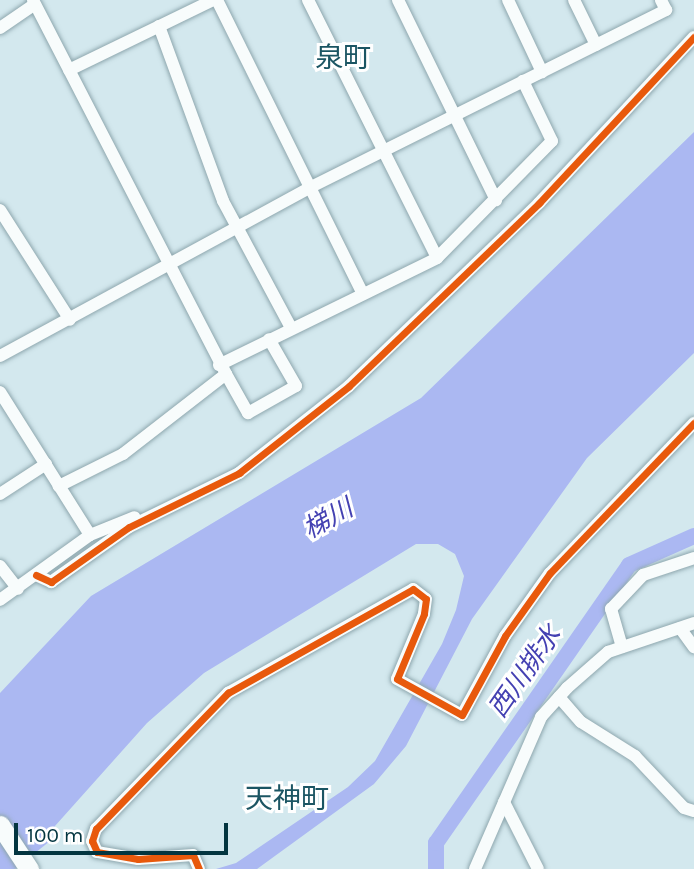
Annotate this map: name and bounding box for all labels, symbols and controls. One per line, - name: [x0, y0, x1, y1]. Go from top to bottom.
- district label: 泉町: [315, 41, 371, 75]
- water label: 梯川: [298, 493, 358, 545]
- water label: 西川排水: [482, 620, 568, 724]
- district label: 天神町: [245, 782, 329, 816]
- scale bar: [18, 810, 231, 854]
- text: 100 m: [27, 823, 84, 847]

